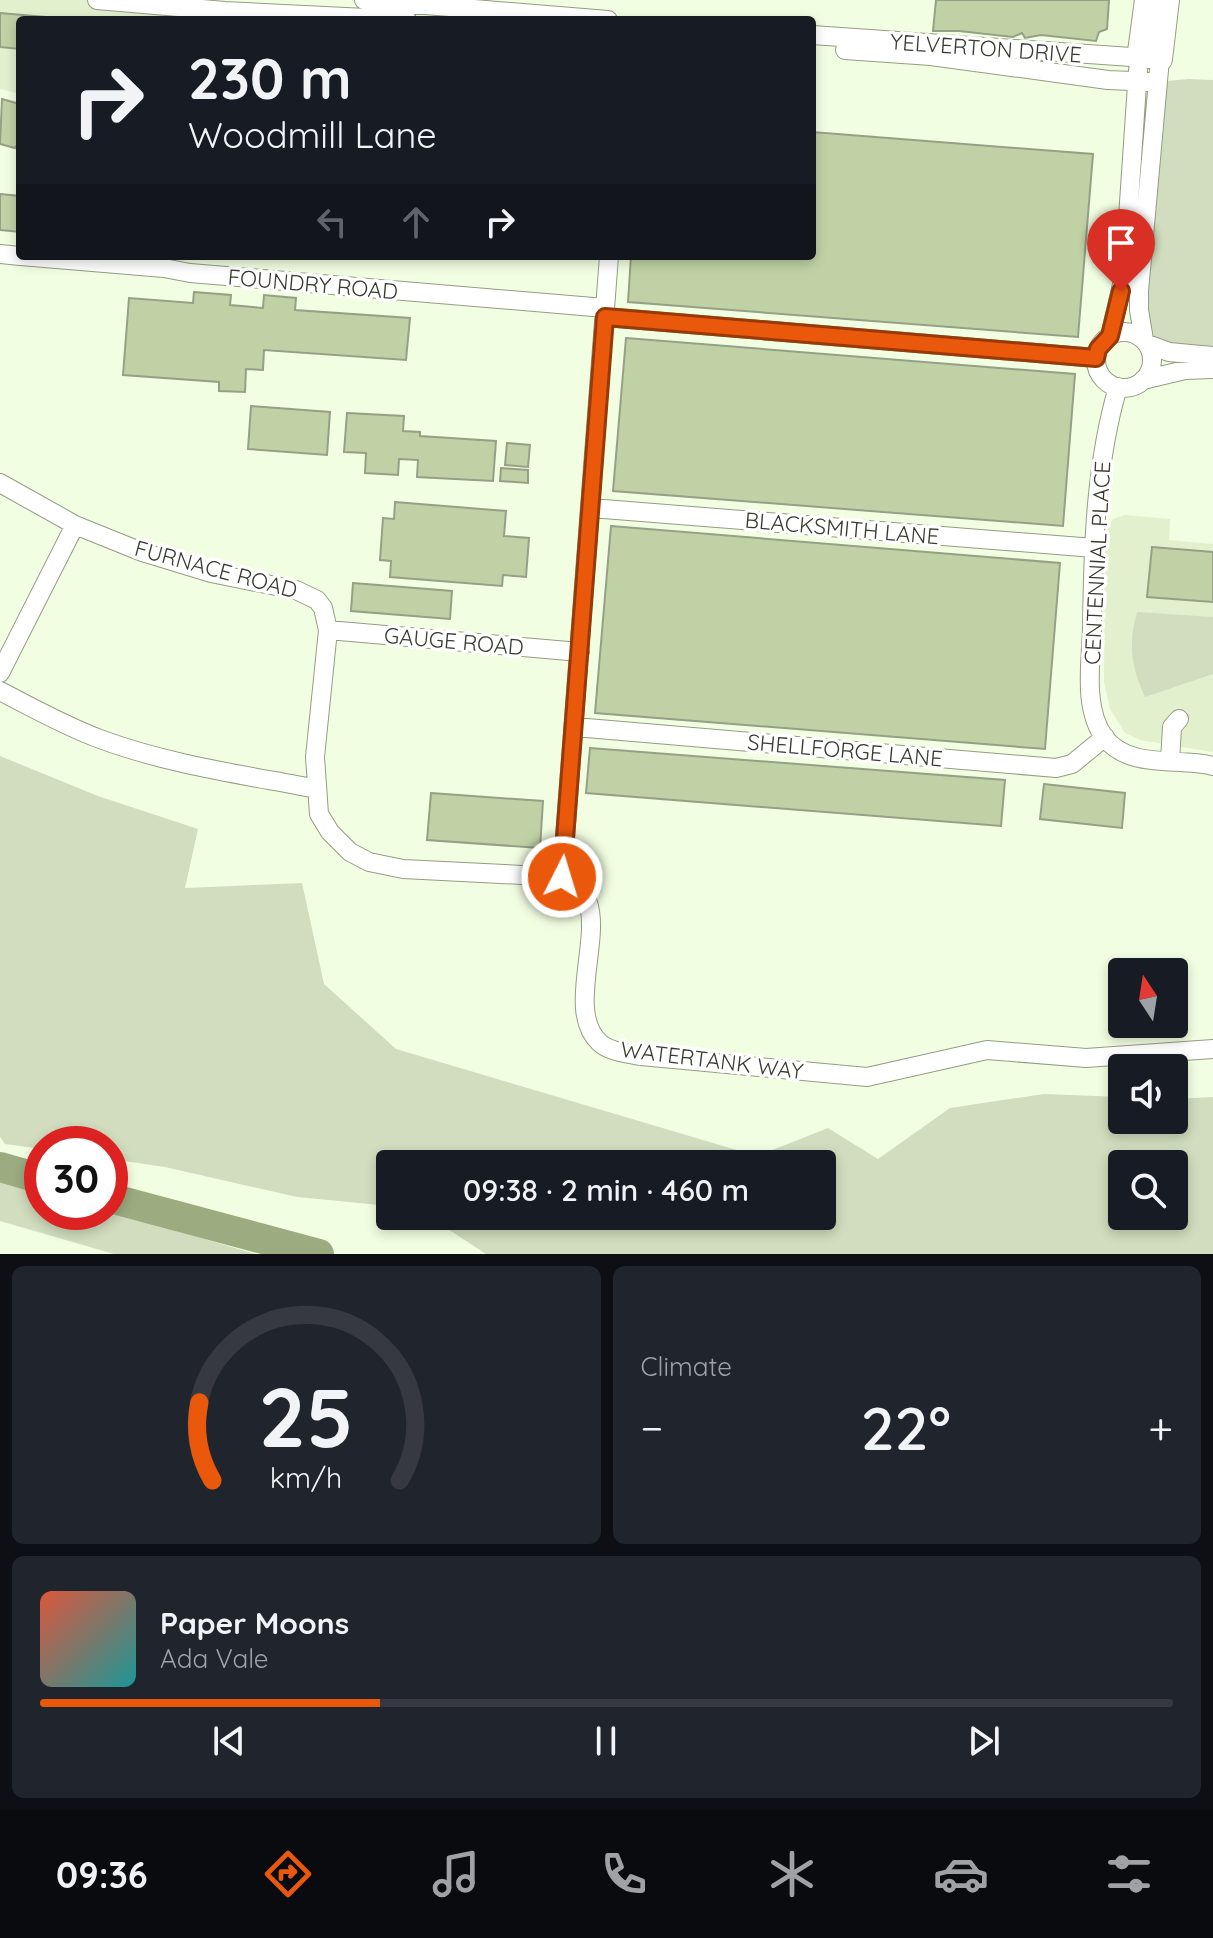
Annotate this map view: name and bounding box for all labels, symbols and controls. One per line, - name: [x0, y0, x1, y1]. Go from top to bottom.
- street label: YELVERTON DRIVE: [889, 27, 1083, 69]
- text: 230 m: [188, 43, 352, 113]
- icon: right: [56, 48, 160, 152]
- text: Woodmill Lane: [188, 112, 437, 157]
- icon: left: [310, 200, 354, 244]
- icon: ahead: [394, 200, 438, 244]
- icon: right: [478, 200, 522, 244]
- pin: [1087, 209, 1155, 291]
- icon: arrive: [1099, 221, 1143, 265]
- street label: FOUNDRY ROAD: [227, 263, 399, 305]
- street label: CENTENNIAL PLACE: [1078, 460, 1116, 666]
- street label: BLACKSMITH LANE: [744, 506, 940, 550]
- street label: FURNACE ROAD: [132, 534, 300, 604]
- street label: GAUGE ROAD: [383, 621, 525, 661]
- street label: SHELLFORGE LANE: [746, 728, 944, 772]
- position arrow: [520, 835, 604, 919]
- north arrow: [1108, 958, 1188, 1038]
- map controls: [1108, 958, 1188, 1230]
- street label: WATERTANK WAY: [619, 1035, 805, 1085]
- button: sound: [1108, 1054, 1188, 1134]
- speed limit sign: 30: [24, 1126, 128, 1230]
- button: search: [1108, 1150, 1188, 1230]
- text: 09:38 · 2 min · 460 m: [463, 1171, 749, 1209]
- text: Climate: [641, 1350, 732, 1383]
- text: 25: [259, 1364, 354, 1468]
- text: 22°: [861, 1390, 951, 1465]
- text: −: [641, 1400, 663, 1455]
- text: +: [1148, 1400, 1173, 1455]
- text: km/h: [270, 1459, 343, 1495]
- text: Paper Moons: [160, 1604, 349, 1642]
- text: Ada Vale: [160, 1642, 269, 1675]
- icon: previous: [207, 1719, 251, 1763]
- icon: pause: [584, 1719, 628, 1763]
- icon: next: [962, 1719, 1006, 1763]
- icon: directions: [260, 1846, 316, 1902]
- icon: music: [428, 1846, 484, 1902]
- icon: phone: [596, 1846, 652, 1902]
- icon: climate: [764, 1846, 820, 1902]
- icon: car: [933, 1846, 989, 1902]
- icon: filters: [1101, 1846, 1157, 1902]
- text: 09:36: [56, 1852, 148, 1897]

